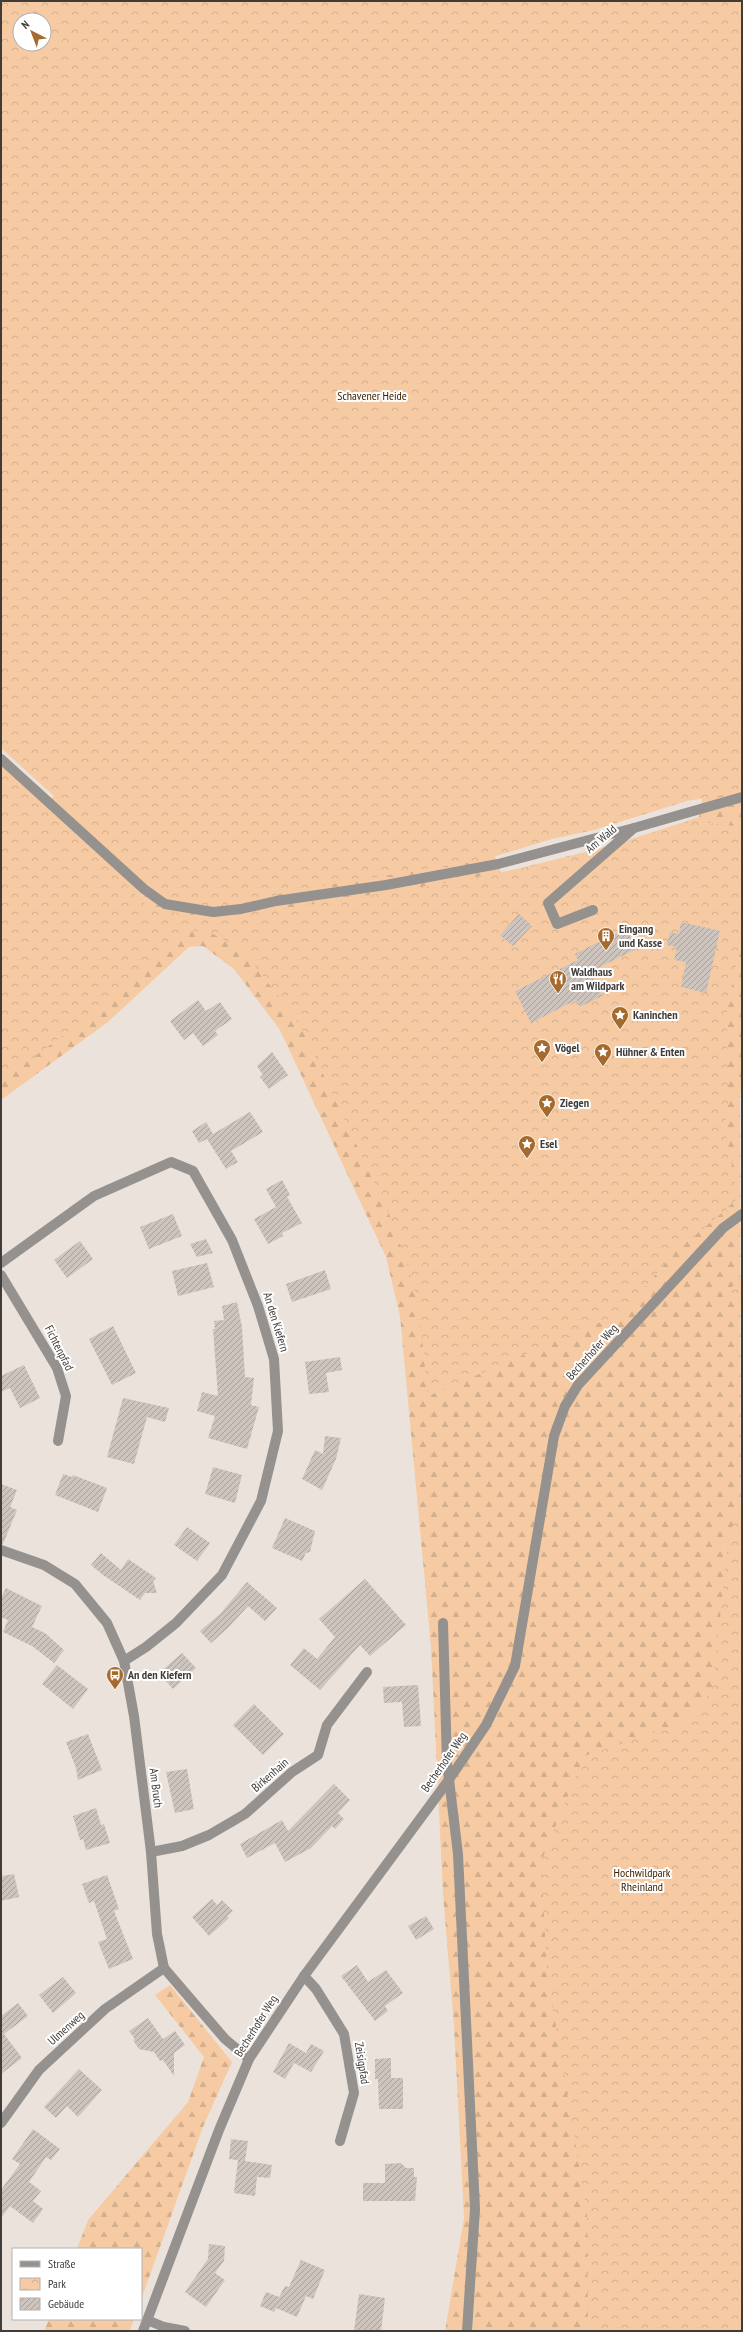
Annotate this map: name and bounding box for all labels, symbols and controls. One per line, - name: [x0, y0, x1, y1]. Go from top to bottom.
- north arrow: [12, 12, 52, 52]
- text: N: [18, 17, 32, 32]
- park label: Schavener Heide: [337, 388, 407, 403]
- street label: Am Wald: [582, 821, 619, 856]
- place label: Eingang und Kasse: [619, 921, 662, 950]
- building icon: Eingang und Kasse: [596, 926, 616, 951]
- place label: Waldhaus am Wildpark: [570, 964, 625, 993]
- restaurant icon: Waldhaus am Wildpark: [548, 969, 568, 994]
- place icon: Kaninchen: [610, 1005, 630, 1030]
- place label: Kaninchen: [633, 1007, 678, 1022]
- place icon: Vögel: [532, 1038, 552, 1063]
- place label: Vögel: [554, 1040, 580, 1055]
- place icon: Hühner & Enten: [593, 1042, 613, 1067]
- place label: Hühner & Enten: [616, 1044, 685, 1059]
- place icon: Ziegen: [537, 1093, 557, 1118]
- place label: Ziegen: [560, 1095, 589, 1110]
- place icon: Esel: [517, 1134, 537, 1159]
- place label: Esel: [540, 1136, 557, 1151]
- street label: An den Kiefern: [260, 1290, 293, 1353]
- street label: Becherhofer Weg: [563, 1321, 621, 1383]
- street label: Fichtenpfad: [42, 1323, 77, 1373]
- bus stop icon: An den Kiefern: [105, 1665, 125, 1690]
- place label: An den Kiefern: [127, 1667, 192, 1682]
- street label: Becherhofer Weg: [417, 1729, 470, 1795]
- street label: Birkenhain: [248, 1754, 291, 1795]
- street label: Am Bruch: [147, 1767, 166, 1809]
- park label: Hochwildpark Rheinland: [614, 1865, 671, 1894]
- street label: Becherhofer Weg: [231, 1992, 280, 2059]
- street label: Ulmenweg: [44, 2007, 87, 2048]
- street label: Zeisigpfad: [352, 2041, 373, 2085]
- legend: [12, 2248, 142, 2320]
- text: Straße: [48, 2256, 75, 2271]
- text: Park: [48, 2276, 66, 2291]
- text: Gebäude: [48, 2296, 84, 2311]

